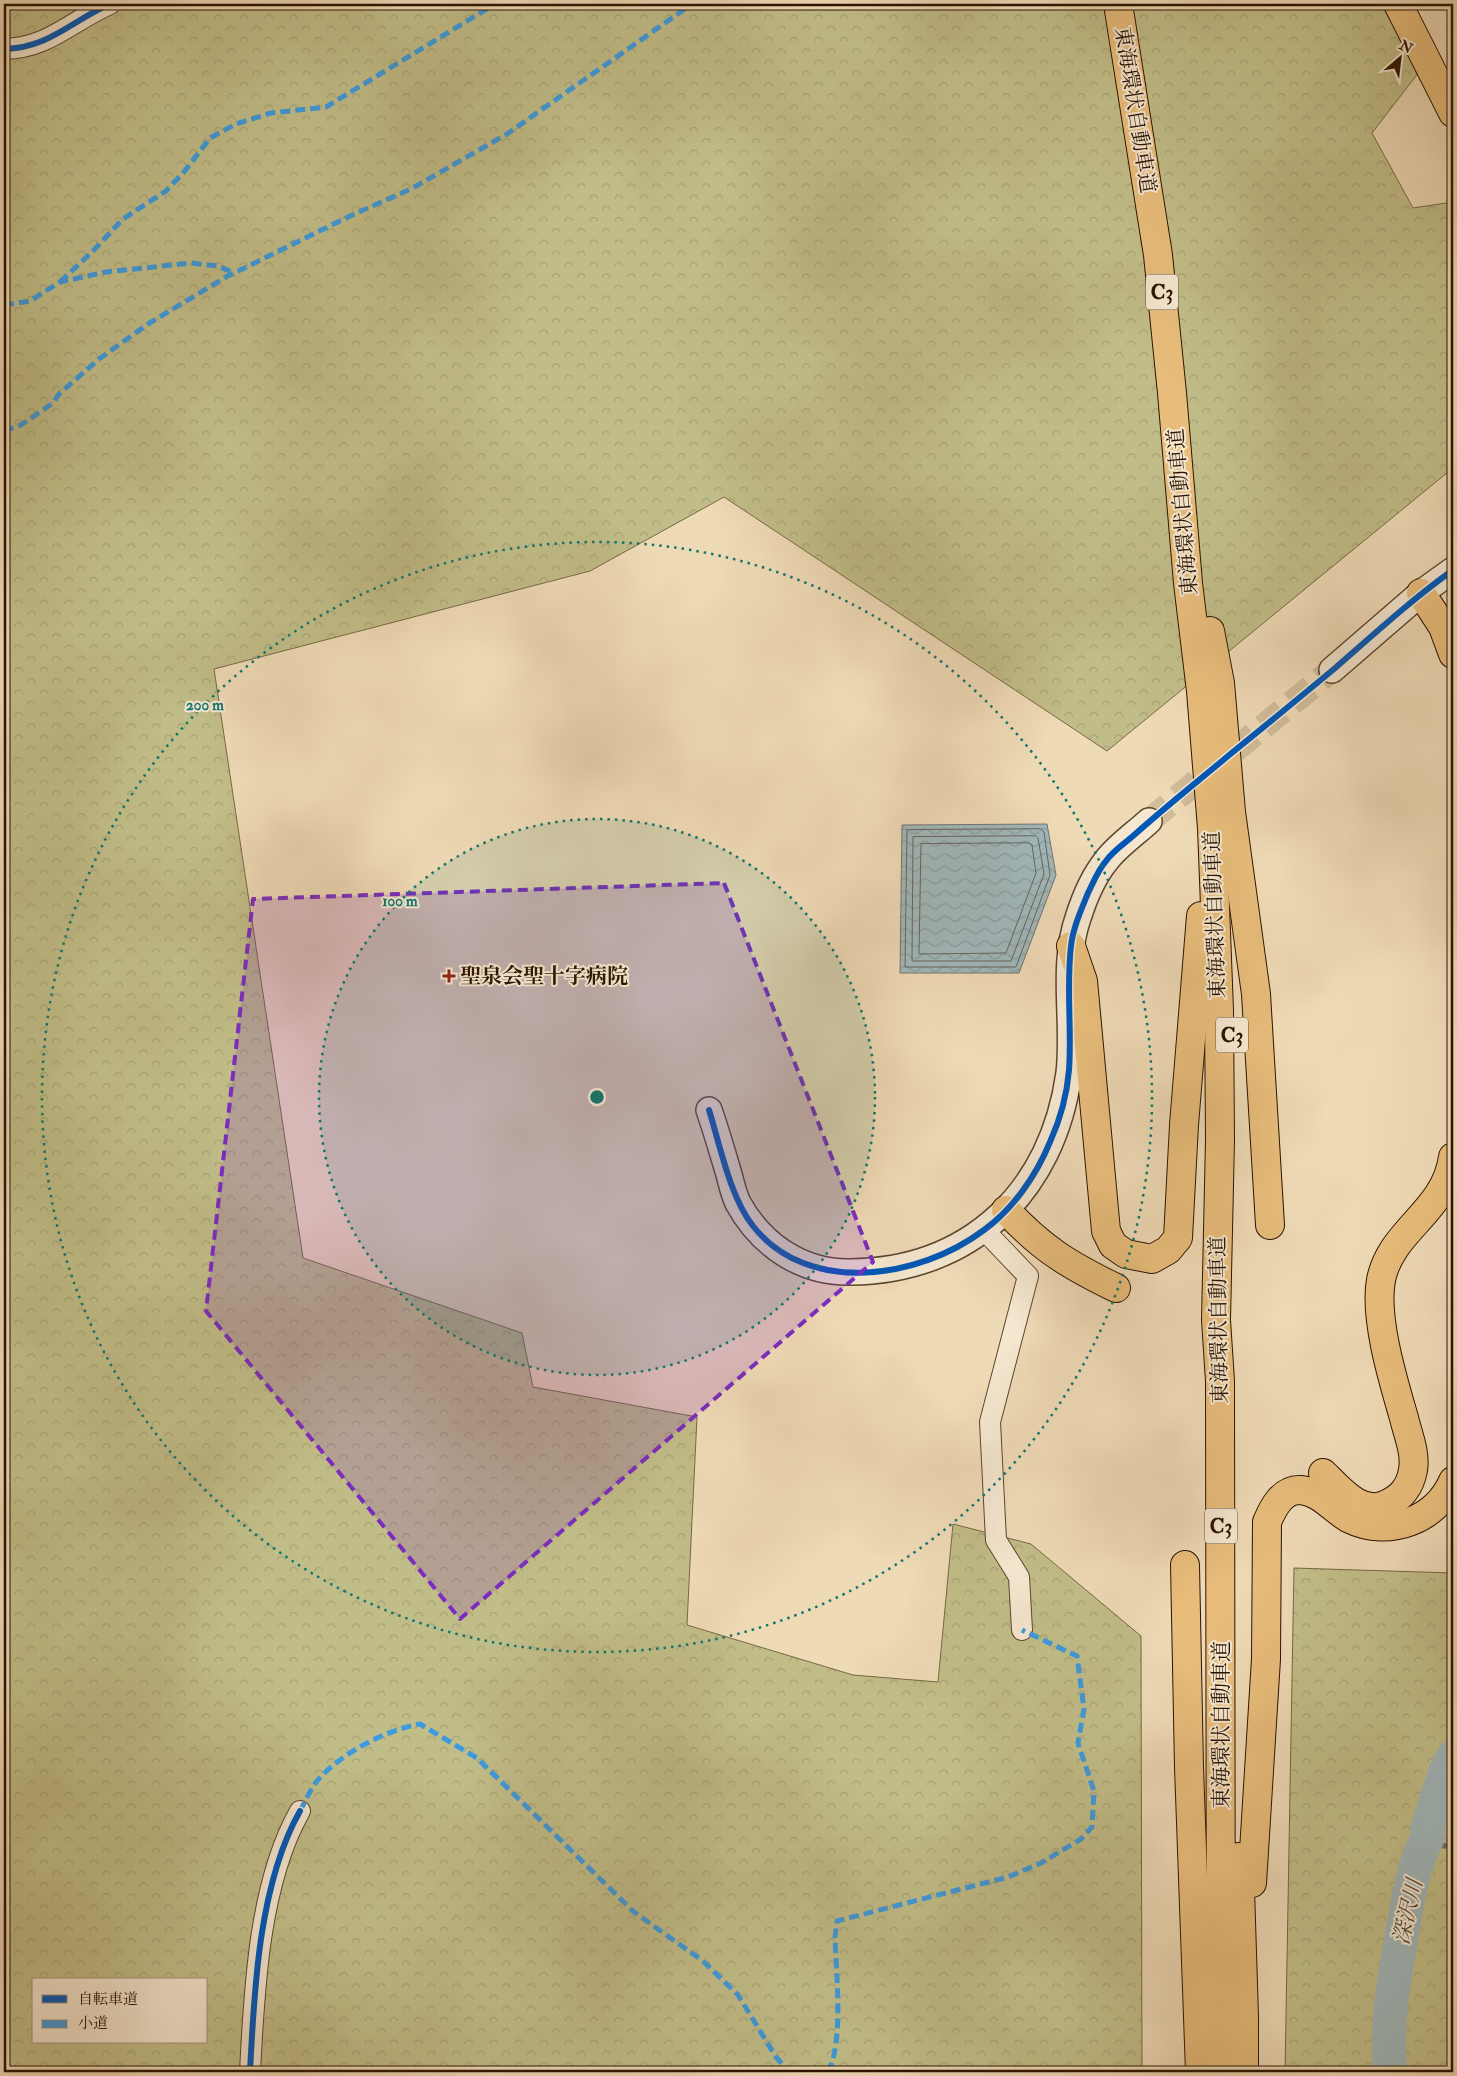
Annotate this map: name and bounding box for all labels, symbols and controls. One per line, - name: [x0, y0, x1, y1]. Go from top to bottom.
- street label: 東海環状自動車道: [1109, 25, 1161, 195]
- north arrow: [1374, 32, 1424, 82]
- text: N: [1395, 36, 1416, 58]
- road number: C3: [1146, 274, 1178, 310]
- street label: 東海環状自動車道: [1162, 427, 1204, 597]
- text: 200 m: [186, 696, 224, 715]
- street label: 東海環状自動車道: [1199, 831, 1231, 999]
- text: 100 m: [382, 892, 418, 911]
- place label: 聖泉会聖十字病院: [460, 963, 628, 990]
- marker: 聖泉会聖十字病院: [442, 969, 456, 983]
- road number: C3: [1216, 1018, 1248, 1052]
- centre of rings: [588, 1088, 606, 1106]
- street label: 東海環状自動車道: [1204, 1236, 1234, 1404]
- road number: C3: [1205, 1508, 1237, 1544]
- street label: 東海環状自動車道: [1208, 1641, 1235, 1809]
- water label: 深沢川: [1387, 1875, 1430, 1947]
- legend: [32, 1978, 208, 2044]
- text: 自転車道: [78, 1990, 138, 2009]
- text: 小道: [78, 2014, 108, 2033]

